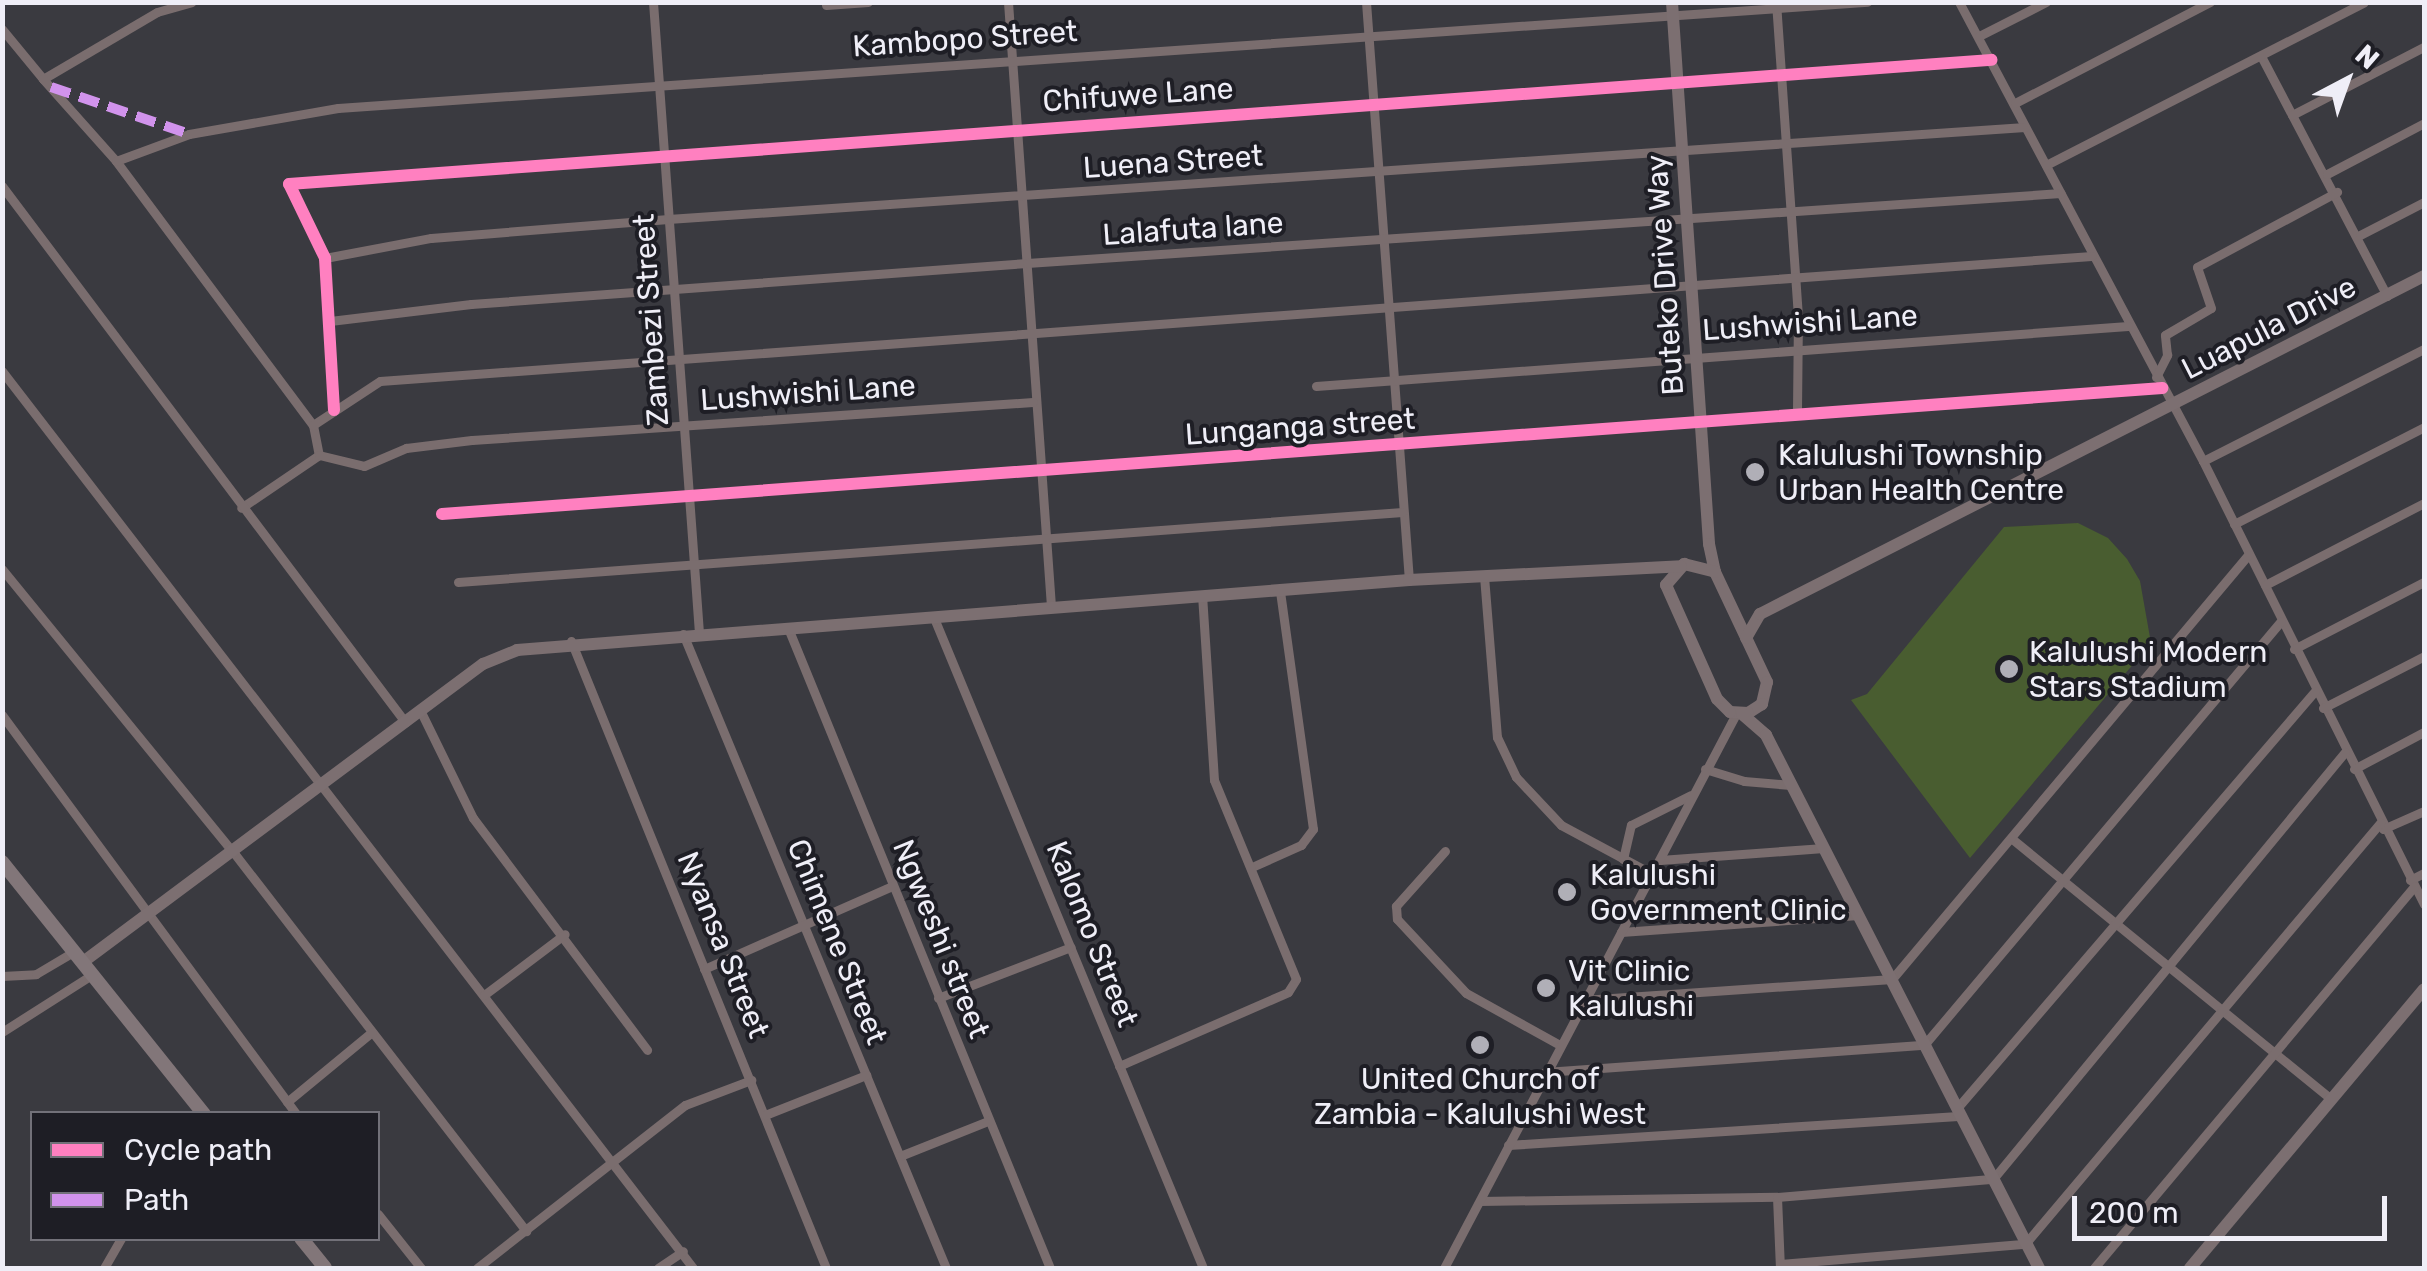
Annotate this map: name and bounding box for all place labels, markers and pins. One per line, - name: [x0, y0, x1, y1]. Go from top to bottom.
- place label: Kalulushi Township Urban Health Centre: [1778, 437, 2064, 508]
- marker: Kalulushi Township Urban Health Centre: [1742, 459, 1768, 485]
- place label: Kalulushi Modern Stars Stadium: [2029, 634, 2268, 704]
- marker: Kalulushi Modern Stars Stadium: [1998, 658, 2020, 680]
- place label: Kalulushi Government Clinic: [1590, 857, 1847, 928]
- marker: Kalulushi Government Clinic: [1554, 879, 1580, 905]
- place label: Vit Clinic Kalulushi: [1568, 953, 1694, 1024]
- marker: Vit Clinic Kalulushi: [1533, 975, 1559, 1001]
- marker: United Church of Zambia - Kalulushi West: [1469, 1034, 1491, 1056]
- place label: United Church of Zambia - Kalulushi West: [1314, 1061, 1646, 1132]

